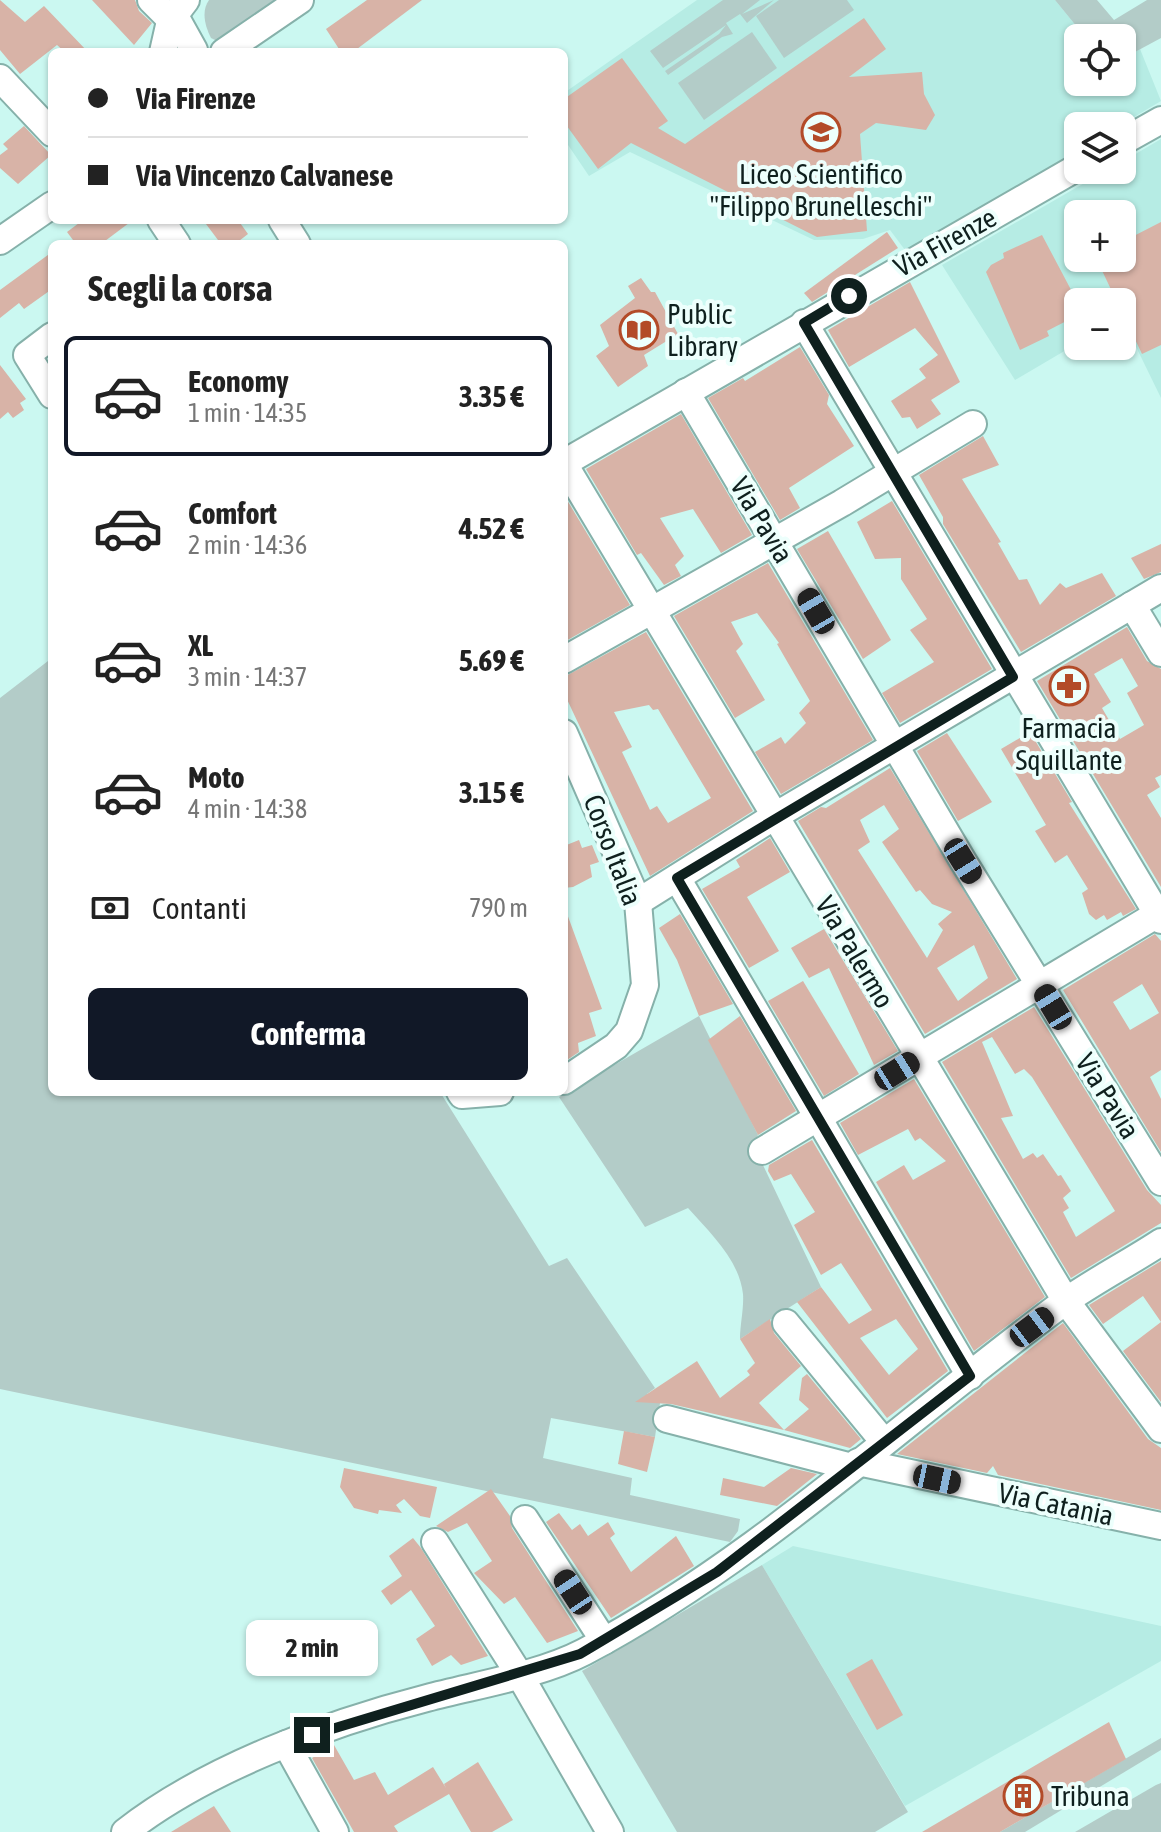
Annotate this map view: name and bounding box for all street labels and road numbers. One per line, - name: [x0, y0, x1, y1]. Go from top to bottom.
- street label: Via Firenze: [888, 201, 1002, 283]
- street label: Via Pavia: [724, 471, 800, 569]
- street label: Corso Italia: [577, 790, 649, 910]
- street label: Via Palermo: [809, 890, 901, 1014]
- street label: Via Pavia: [1069, 1048, 1147, 1144]
- street label: Via Catania: [996, 1476, 1116, 1532]

